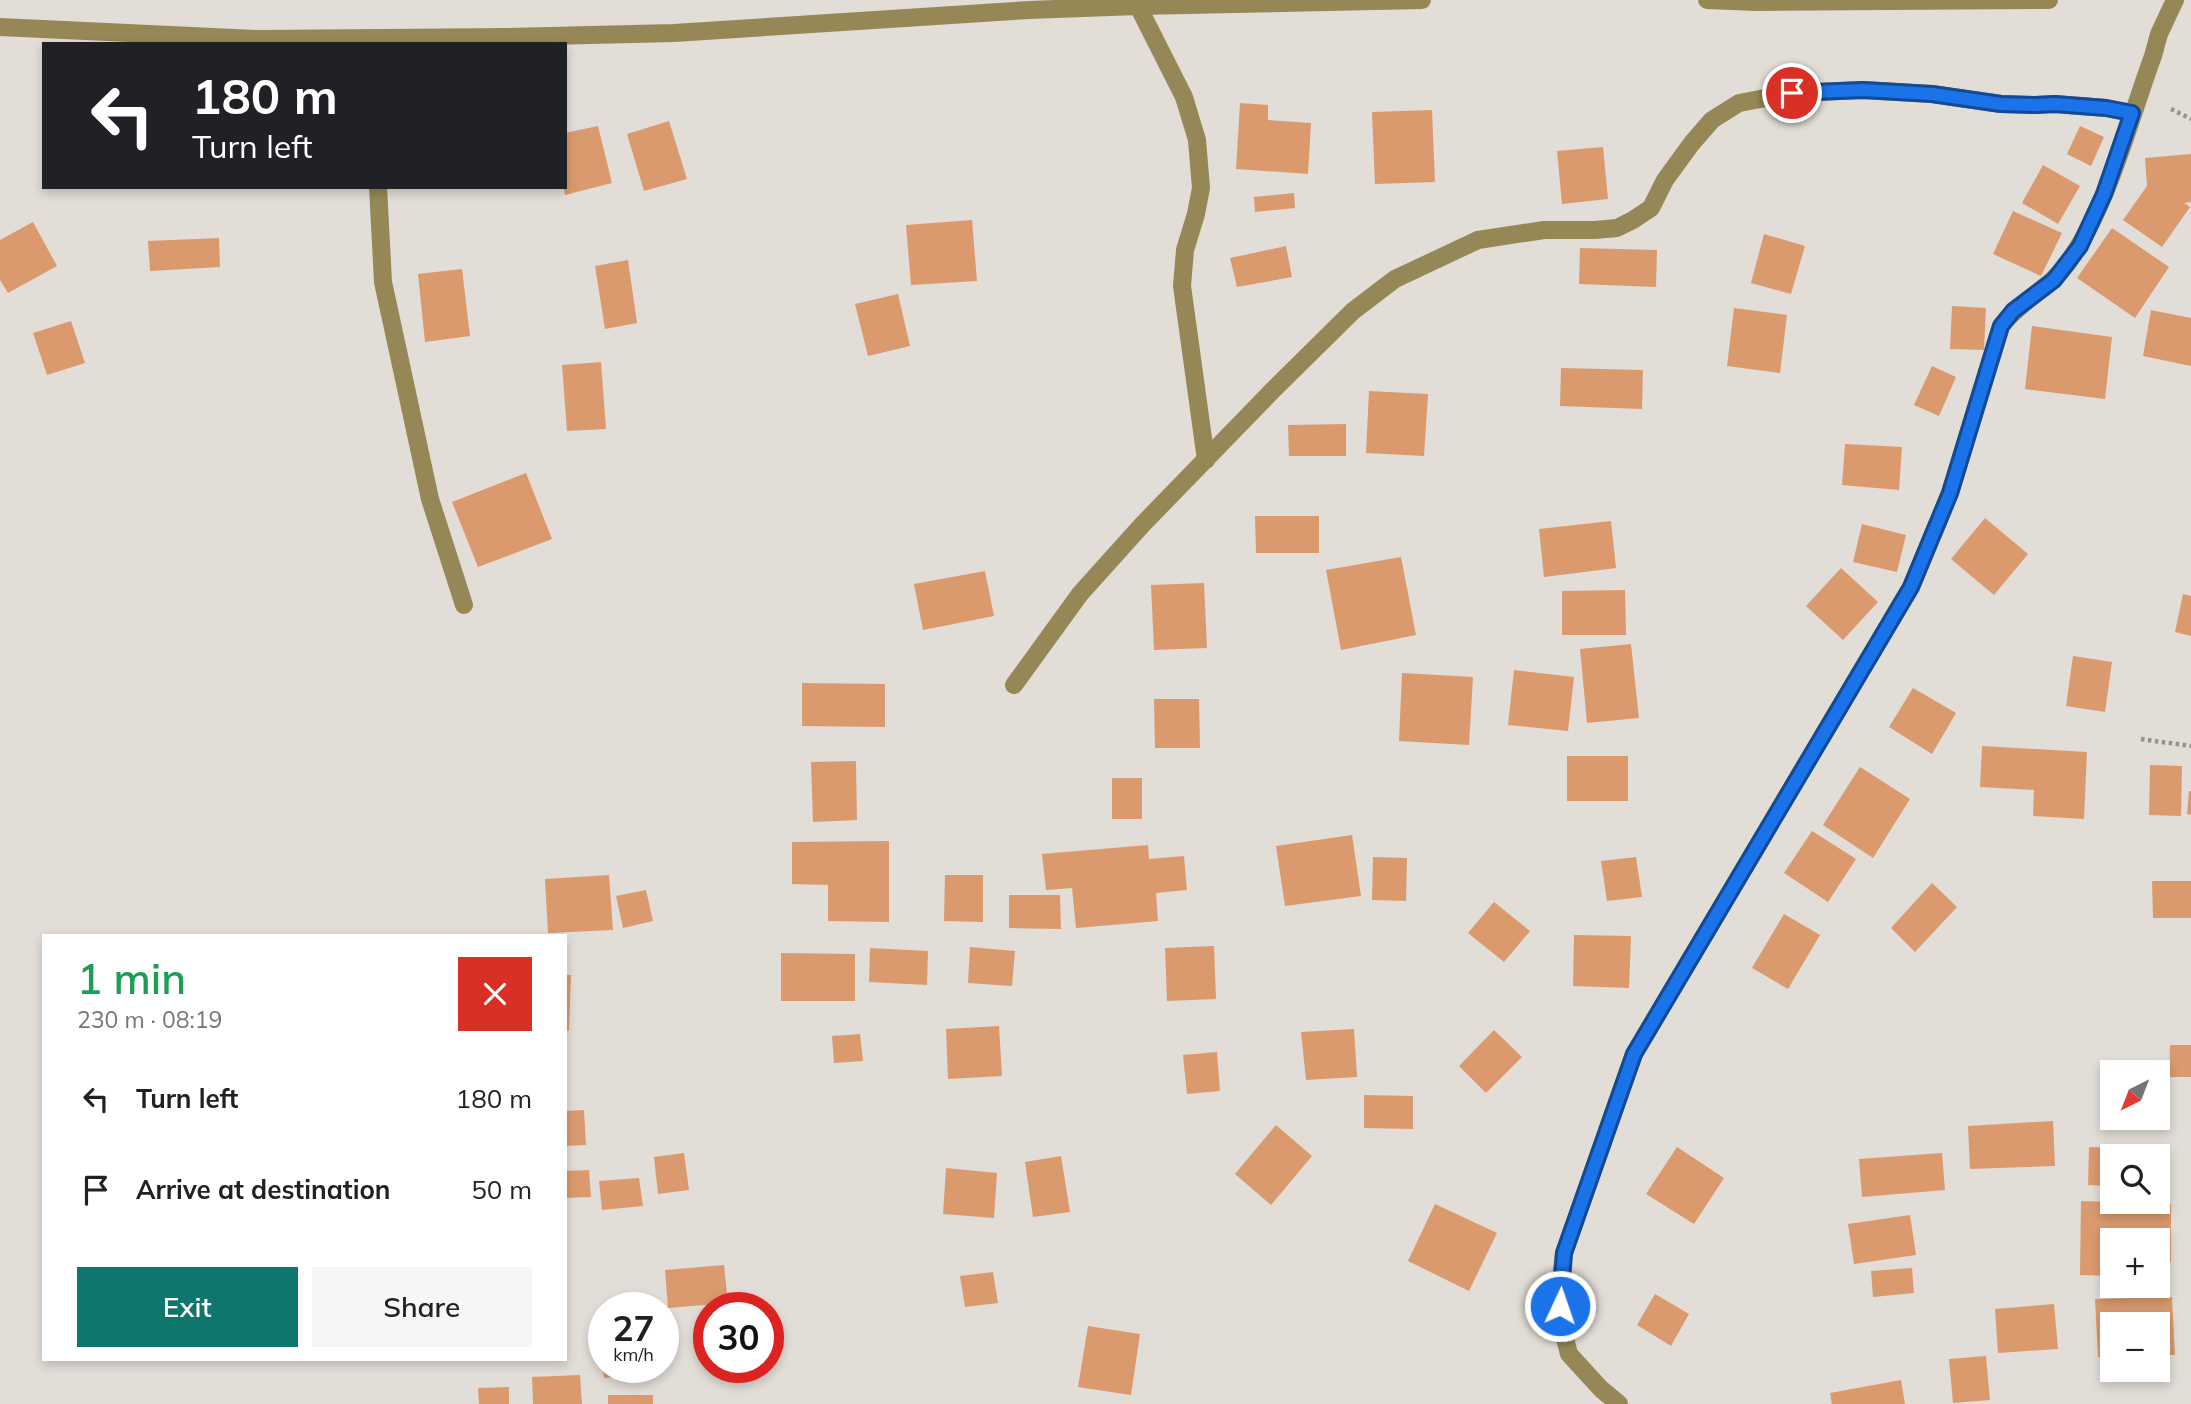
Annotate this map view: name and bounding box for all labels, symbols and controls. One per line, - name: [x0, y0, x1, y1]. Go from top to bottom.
- pin: [1762, 63, 1822, 123]
- text: 180 m: [192, 65, 338, 126]
- icon: left: [77, 70, 168, 161]
- icon: arrive: [1773, 74, 1811, 112]
- text: Turn left: [192, 126, 312, 166]
- text: 1 min: [77, 952, 186, 1005]
- button: close: [458, 957, 532, 1031]
- text: 230 m · 08:19: [77, 1005, 222, 1034]
- north arrow: [2100, 1060, 2170, 1130]
- map controls: [2100, 1060, 2170, 1382]
- icon: left: [77, 1080, 115, 1118]
- text: Turn left: [136, 1082, 238, 1115]
- text: 180 m: [456, 1082, 532, 1115]
- button: search: [2100, 1144, 2170, 1214]
- icon: arrive: [77, 1171, 115, 1209]
- text: Arrive at destination: [136, 1173, 391, 1206]
- text: 50 m: [471, 1173, 532, 1206]
- button: +: [2100, 1228, 2170, 1298]
- button: Exit: [77, 1267, 298, 1347]
- button: Share: [312, 1267, 532, 1347]
- position arrow: [1523, 1269, 1597, 1343]
- speed limit sign: 30: [693, 1292, 784, 1383]
- text: 27: [612, 1306, 655, 1350]
- button: −: [2100, 1312, 2170, 1382]
- text: km/h: [613, 1343, 654, 1366]

